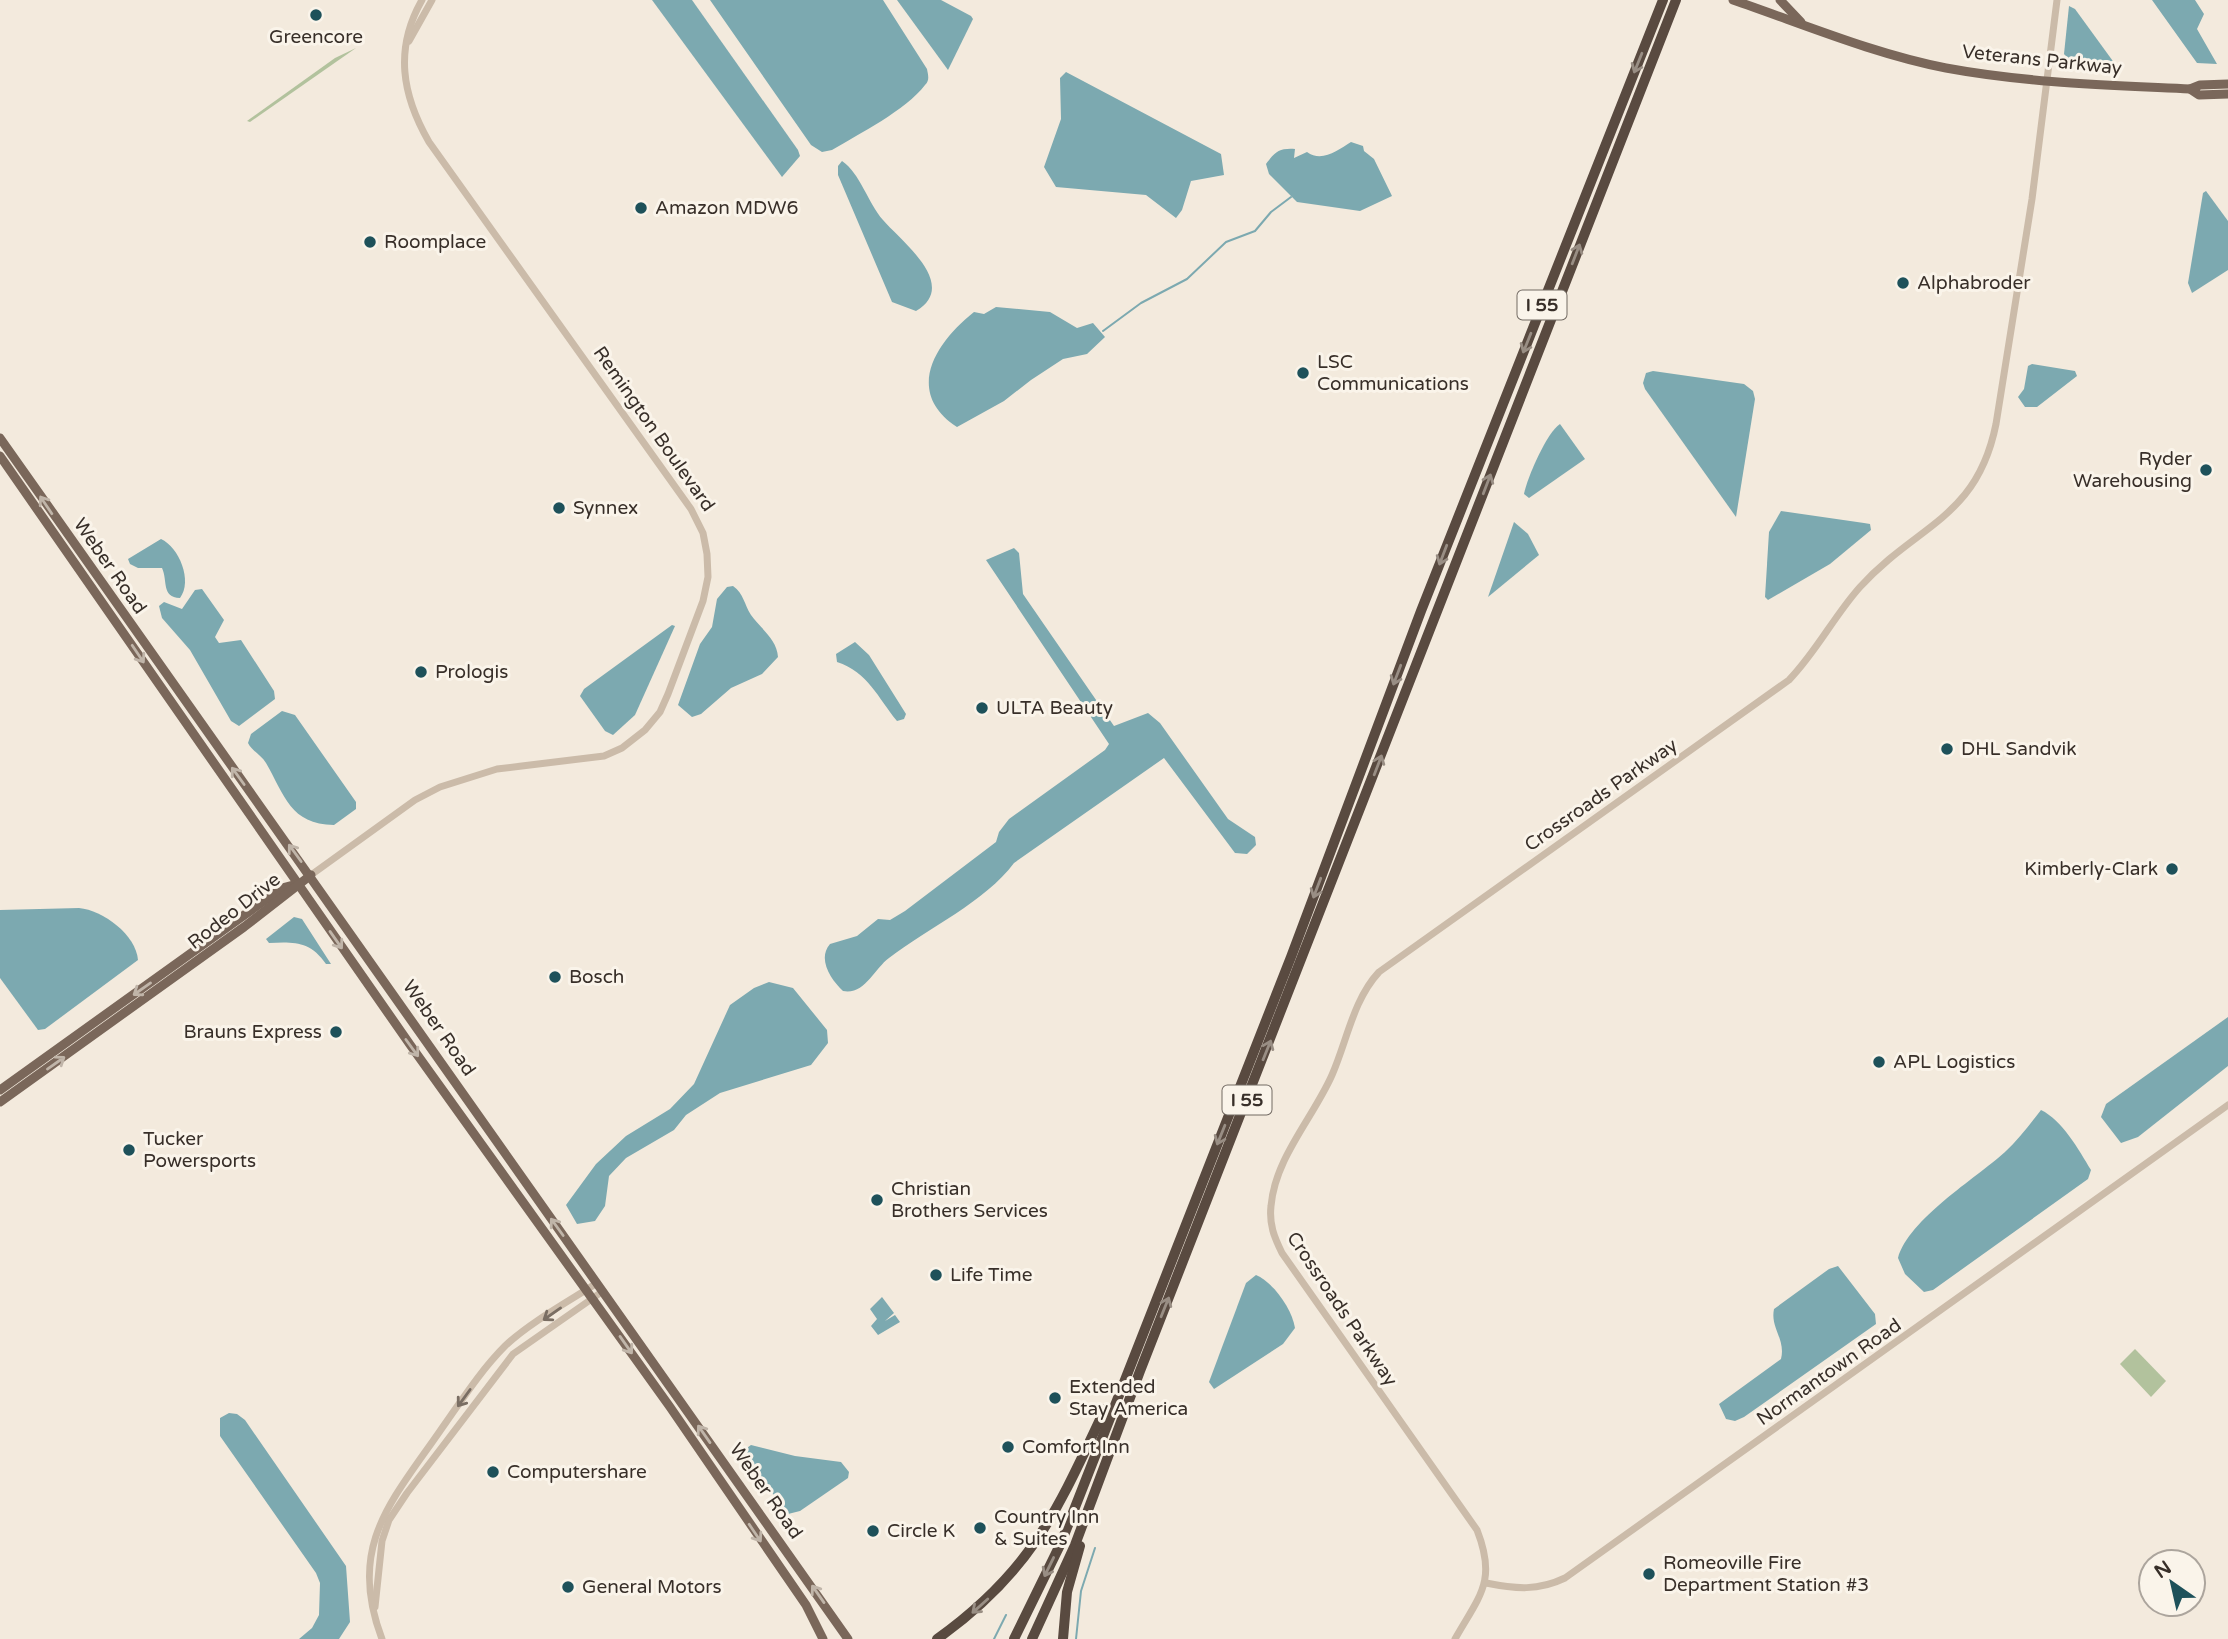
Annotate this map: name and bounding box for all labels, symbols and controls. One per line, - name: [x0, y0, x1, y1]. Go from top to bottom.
- marker: Greencore: [308, 7, 324, 23]
- place label: Greencore: [269, 26, 363, 48]
- street label: Veterans Parkway: [1961, 41, 2123, 79]
- one-way arrow: [1631, 52, 1644, 74]
- place label: Amazon MDW6: [655, 197, 799, 219]
- marker: Amazon MDW6: [633, 200, 649, 216]
- place label: Roomplace: [384, 231, 486, 253]
- marker: Roomplace: [362, 234, 378, 250]
- one-way arrow: [1571, 244, 1584, 266]
- place label: Alphabroder: [1917, 272, 2031, 294]
- marker: Alphabroder: [1895, 275, 1911, 291]
- road number: I 55: [1518, 290, 1566, 320]
- one-way arrow: [1519, 332, 1532, 353]
- street label: Remington Boulevard: [589, 342, 719, 516]
- place label: LSC Communications: [1317, 351, 1469, 395]
- marker: LSC Communications: [1295, 365, 1311, 381]
- place label: Ryder Warehousing: [2073, 448, 2193, 492]
- marker: Ryder Warehousing: [2198, 462, 2214, 478]
- one-way arrow: [1481, 474, 1494, 495]
- one-way arrow: [39, 495, 53, 515]
- place label: Synnex: [573, 497, 638, 519]
- marker: Synnex: [551, 500, 567, 516]
- street label: Weber Road: [69, 514, 151, 618]
- one-way arrow: [1436, 543, 1449, 565]
- one-way arrow: [131, 644, 145, 663]
- place label: Prologis: [435, 661, 508, 683]
- one-way arrow: [1390, 663, 1403, 685]
- marker: Prologis: [413, 664, 429, 680]
- place label: ULTA Beauty: [996, 697, 1113, 719]
- marker: ULTA Beauty: [974, 700, 990, 716]
- street label: Crossroads Parkway: [1520, 734, 1682, 856]
- place label: DHL Sandvik: [1961, 738, 2077, 760]
- marker: DHL Sandvik: [1939, 741, 1955, 757]
- one-way arrow: [1372, 754, 1385, 776]
- one-way arrow: [230, 767, 245, 786]
- one-way arrow: [287, 844, 302, 862]
- place label: Kimberly-Clark: [2024, 858, 2158, 880]
- marker: Kimberly-Clark: [2164, 861, 2180, 877]
- street label: Rodeo Drive: [183, 868, 285, 954]
- one-way arrow: [1310, 876, 1322, 898]
- one-way arrow: [329, 930, 343, 949]
- place label: Bosch: [569, 966, 624, 988]
- marker: Bosch: [547, 969, 563, 985]
- street label: Weber Road: [398, 976, 480, 1080]
- one-way arrow: [133, 982, 152, 996]
- place label: Brauns Express: [184, 1021, 322, 1043]
- marker: Brauns Express: [328, 1024, 344, 1040]
- one-way arrow: [405, 1038, 419, 1057]
- one-way arrow: [1261, 1040, 1274, 1061]
- place label: APL Logistics: [1893, 1051, 2015, 1073]
- marker: APL Logistics: [1871, 1054, 1887, 1070]
- one-way arrow: [46, 1056, 65, 1070]
- road number: I 55: [1222, 1086, 1272, 1114]
- one-way arrow: [1214, 1123, 1227, 1145]
- place label: Tucker Powersports: [143, 1128, 256, 1172]
- marker: Tucker Powersports: [121, 1142, 137, 1158]
- place label: Christian Brothers Services: [891, 1178, 1048, 1222]
- marker: Christian Brothers Services: [869, 1192, 885, 1208]
- one-way arrow: [550, 1218, 565, 1237]
- street label: Crossroads Parkway: [1282, 1228, 1402, 1390]
- place label: Life Time: [950, 1264, 1032, 1286]
- marker: Life Time: [928, 1267, 944, 1283]
- one-way arrow: [1159, 1297, 1172, 1319]
- one-way arrow: [543, 1307, 562, 1321]
- street label: Normantown Road: [1753, 1314, 1905, 1430]
- one-way arrow: [619, 1335, 633, 1354]
- place label: Extended Stay America: [1069, 1376, 1188, 1420]
- one-way arrow: [457, 1388, 471, 1407]
- marker: Extended Stay America: [1047, 1390, 1063, 1406]
- one-way arrow: [697, 1425, 711, 1444]
- place label: Comfort Inn: [1022, 1436, 1130, 1458]
- street label: Weber Road: [725, 1439, 807, 1543]
- marker: Comfort Inn: [1000, 1439, 1016, 1455]
- place label: Computershare: [507, 1461, 647, 1483]
- marker: Computershare: [485, 1464, 501, 1480]
- place label: Country Inn & Suites: [994, 1506, 1099, 1550]
- place label: Circle K: [887, 1520, 955, 1542]
- marker: Country Inn & Suites: [972, 1520, 988, 1536]
- one-way arrow: [749, 1522, 763, 1542]
- marker: Circle K: [865, 1523, 881, 1539]
- north arrow: [2137, 1548, 2207, 1618]
- place label: Romeoville Fire Department Station #3: [1663, 1552, 1869, 1596]
- one-way arrow: [1042, 1556, 1056, 1577]
- text: N: [2151, 1556, 2176, 1583]
- marker: Romeoville Fire Department Station #3: [1641, 1566, 1657, 1582]
- place label: General Motors: [582, 1576, 722, 1598]
- marker: General Motors: [560, 1579, 576, 1595]
- one-way arrow: [811, 1585, 825, 1604]
- one-way arrow: [971, 1598, 989, 1614]

